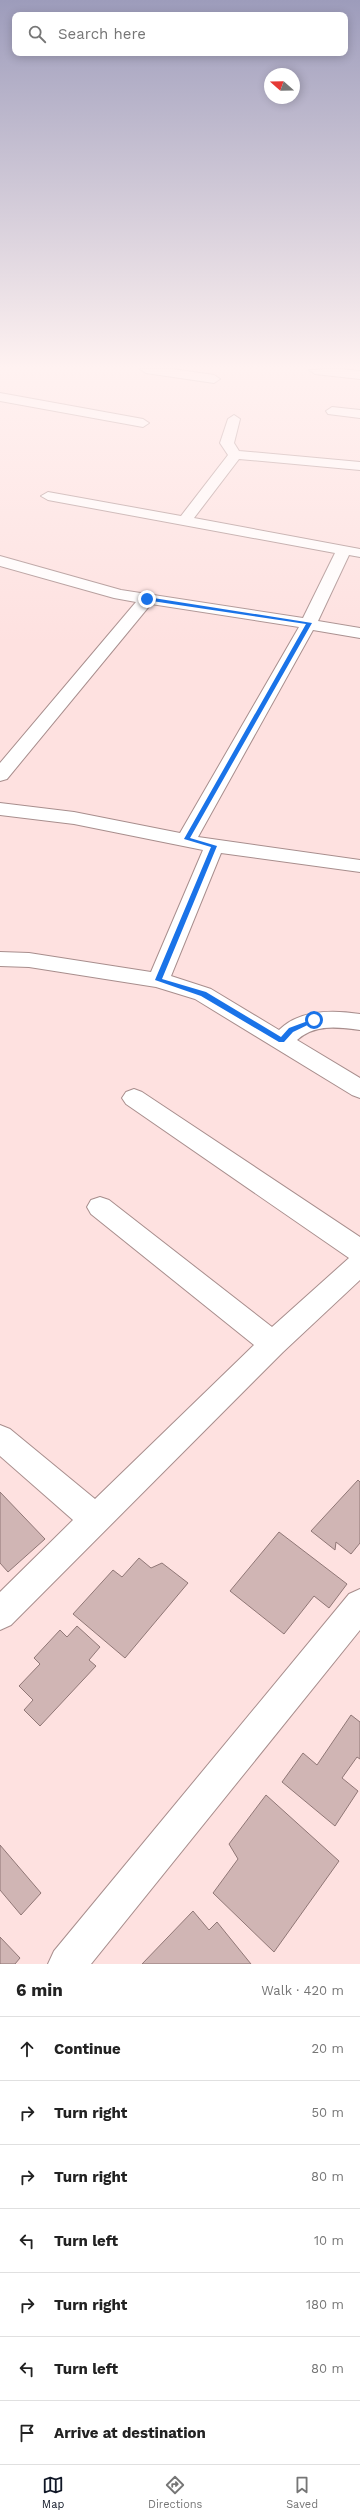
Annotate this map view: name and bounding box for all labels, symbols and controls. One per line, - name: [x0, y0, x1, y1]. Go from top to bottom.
- search box: [12, 12, 348, 56]
- icon: search: [26, 23, 48, 45]
- text: Search here: [58, 25, 146, 43]
- north arrow: [264, 68, 300, 104]
- route end: [138, 590, 156, 608]
- route start: [305, 1011, 323, 1029]
- text: 6 min: [16, 1980, 63, 2000]
- text: Walk · 420 m: [261, 1983, 344, 1998]
- icon: ahead: [16, 2038, 38, 2060]
- text: Continue: [54, 2040, 121, 2058]
- text: 20 m: [312, 2041, 344, 2056]
- icon: right: [16, 2102, 38, 2124]
- text: Turn right: [54, 2104, 127, 2122]
- text: 50 m: [312, 2105, 344, 2120]
- icon: right: [16, 2166, 38, 2188]
- text: Turn right: [54, 2168, 127, 2186]
- text: 80 m: [311, 2169, 344, 2184]
- icon: left: [16, 2230, 38, 2252]
- text: Turn left: [54, 2232, 118, 2250]
- text: 10 m: [314, 2233, 344, 2248]
- icon: right: [16, 2294, 38, 2316]
- text: Turn right: [54, 2296, 127, 2314]
- text: 180 m: [306, 2297, 344, 2312]
- icon: left: [16, 2358, 38, 2380]
- text: Turn left: [54, 2360, 118, 2378]
- text: 80 m: [311, 2361, 344, 2376]
- icon: arrive: [16, 2422, 38, 2444]
- text: Arrive at destination: [54, 2424, 206, 2442]
- tab: Map: [42, 2474, 64, 2511]
- tab: Directions: [148, 2474, 202, 2511]
- tab: Saved: [286, 2474, 318, 2511]

